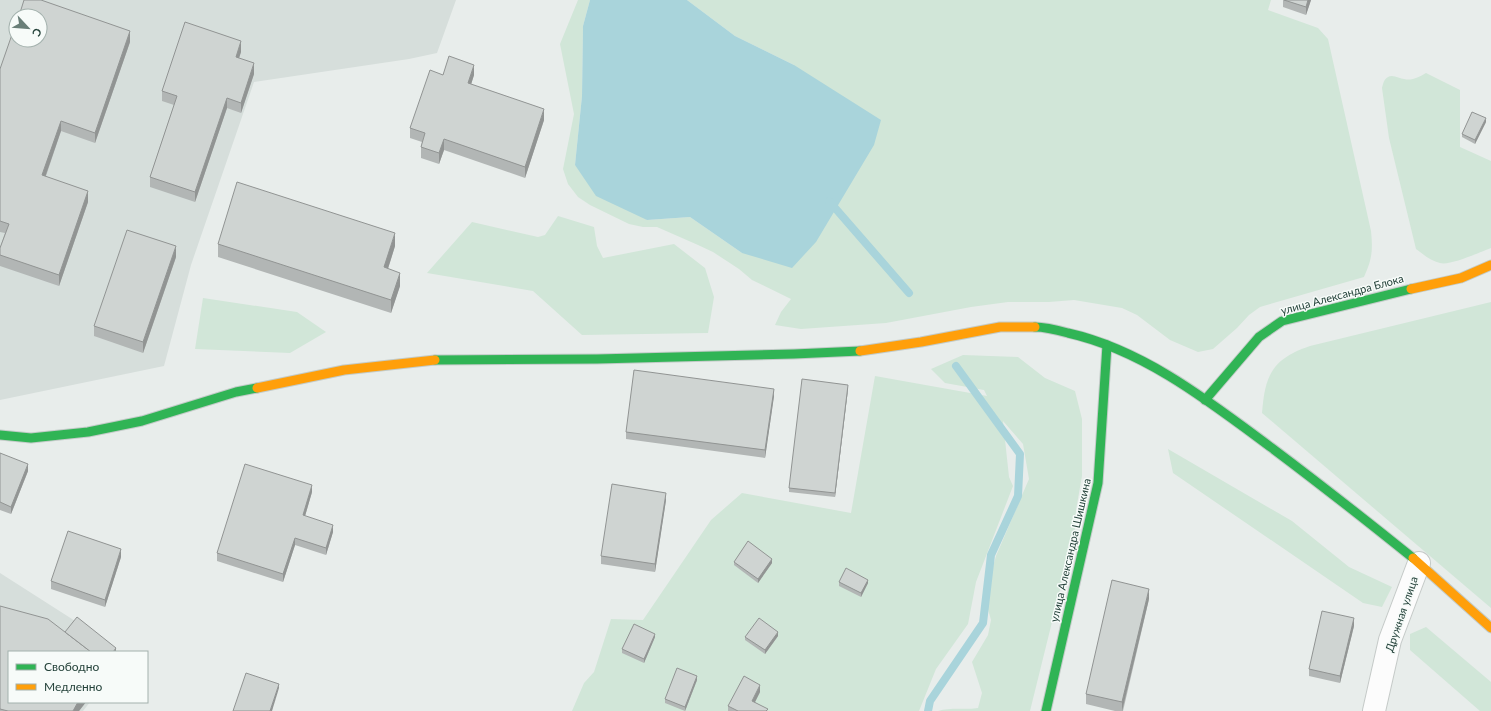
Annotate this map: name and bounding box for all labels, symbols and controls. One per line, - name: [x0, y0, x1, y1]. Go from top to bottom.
- north arrow: [8, 8, 48, 48]
- text: С: [30, 26, 45, 39]
- street label: улица Александра Блока: [1279, 271, 1405, 317]
- street label: улица Александра Шишкина: [1047, 477, 1093, 623]
- street label: Дружная улица: [1382, 575, 1420, 653]
- legend: [8, 651, 148, 703]
- text: Свободно: [44, 659, 100, 674]
- text: Медленно: [44, 679, 103, 694]

